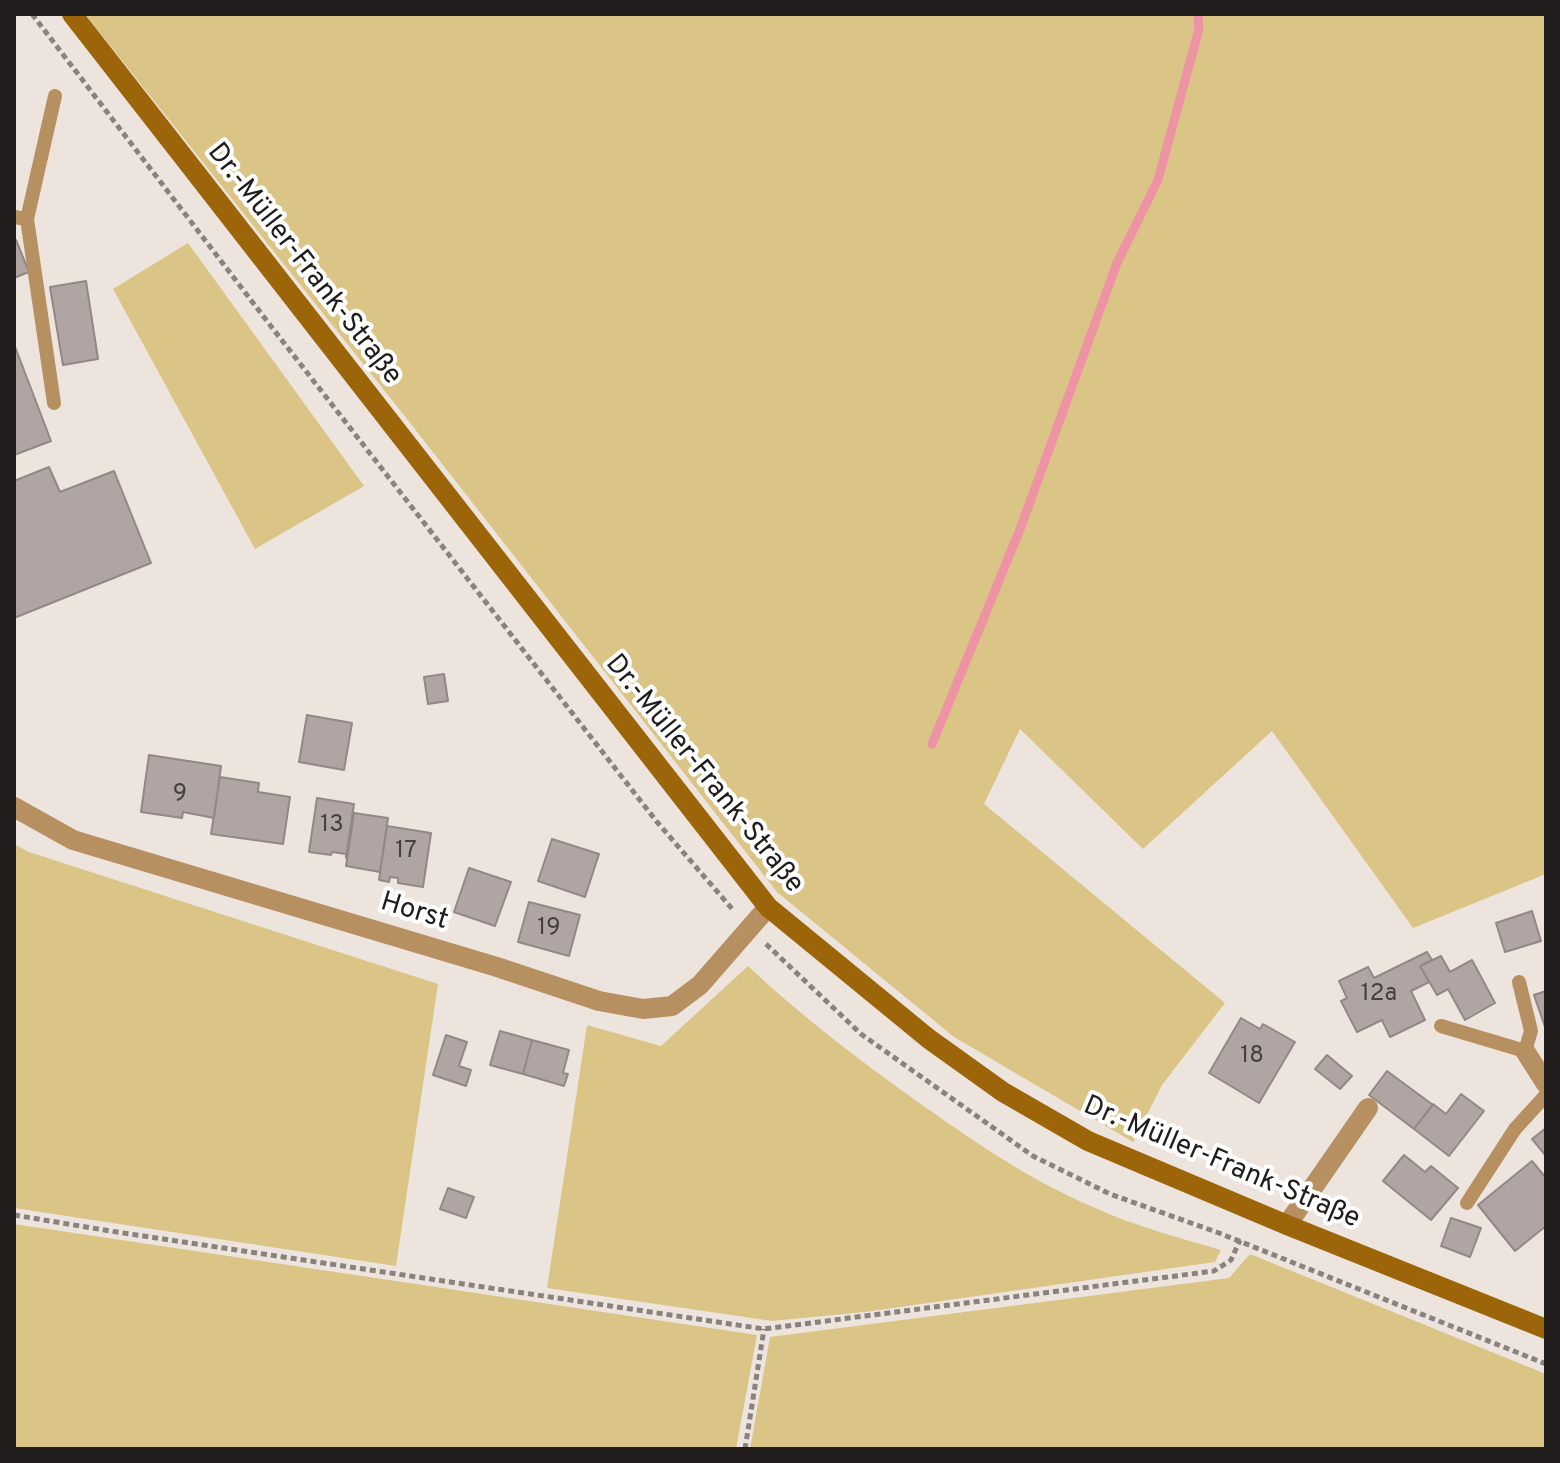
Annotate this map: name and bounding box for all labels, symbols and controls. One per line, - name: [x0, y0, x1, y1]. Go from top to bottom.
- street label: Dr.-Müller-Frank-Straße: [198, 138, 408, 392]
- street label: Dr.-Müller-Frank-Straße: [596, 649, 810, 901]
- house number: 9: [173, 781, 187, 809]
- house number: 13: [320, 812, 344, 840]
- house number: 17: [395, 838, 417, 866]
- street label: Horst: [376, 887, 452, 939]
- house number: 19: [537, 915, 561, 943]
- house number: 12a: [1361, 981, 1397, 1009]
- house number: 18: [1240, 1043, 1264, 1071]
- street label: Dr.-Müller-Frank-Straße: [1078, 1090, 1364, 1238]

